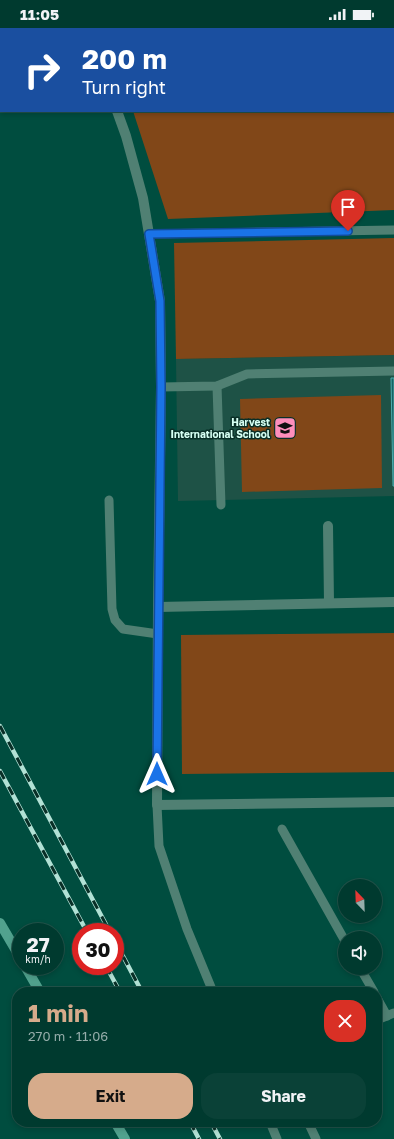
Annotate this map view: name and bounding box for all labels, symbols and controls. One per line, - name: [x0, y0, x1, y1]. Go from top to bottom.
- text: 11:05: [20, 5, 59, 23]
- text: 200 m: [82, 42, 167, 75]
- icon: right: [16, 44, 68, 96]
- text: Turn right: [82, 76, 166, 98]
- pin: [331, 190, 365, 231]
- icon: arrive: [337, 196, 359, 218]
- school or university icon: Harvest International School: [272, 415, 298, 441]
- place label: Harvest International School: [171, 416, 271, 440]
- position arrow: [136, 753, 178, 795]
- north arrow: [338, 879, 382, 923]
- map controls: [338, 879, 382, 975]
- speed limit sign: 30: [72, 923, 124, 975]
- button: sound: [338, 931, 382, 975]
- text: 27: [26, 932, 50, 956]
- text: km/h: [25, 953, 51, 965]
- text: 1 min: [28, 998, 88, 1027]
- button: close: [324, 1000, 366, 1042]
- text: 270 m · 11:06: [28, 1028, 108, 1044]
- button: Exit: [28, 1073, 193, 1119]
- button: Share: [201, 1073, 366, 1119]

